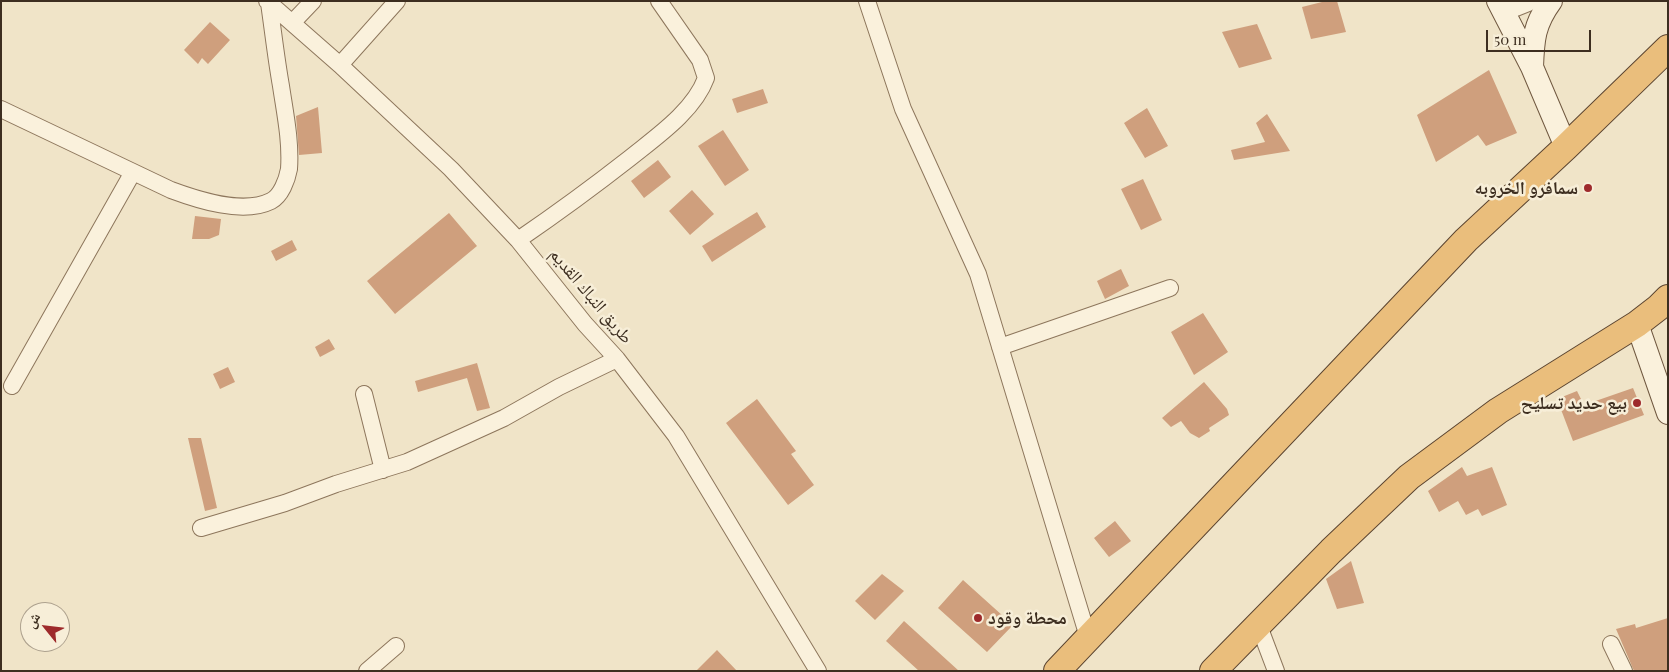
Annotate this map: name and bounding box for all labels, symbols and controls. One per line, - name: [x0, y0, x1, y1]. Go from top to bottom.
- scale bar: [1489, 20, 1594, 52]
- text: 50 m: [1494, 29, 1526, 49]
- place label: سمافرو الخروبه: [1475, 177, 1578, 199]
- marker: سمافرو الخروبه: [1582, 182, 1594, 194]
- street label: طريق النباك القديم: [545, 244, 637, 348]
- place label: بيع حديد تسليح: [1521, 392, 1627, 414]
- marker: بيع حديد تسليح: [1631, 397, 1643, 409]
- north arrow: [20, 602, 70, 652]
- place label: محطة وقود: [988, 607, 1067, 629]
- text: ش: [20, 609, 44, 631]
- marker: محطة وقود: [972, 612, 984, 624]

